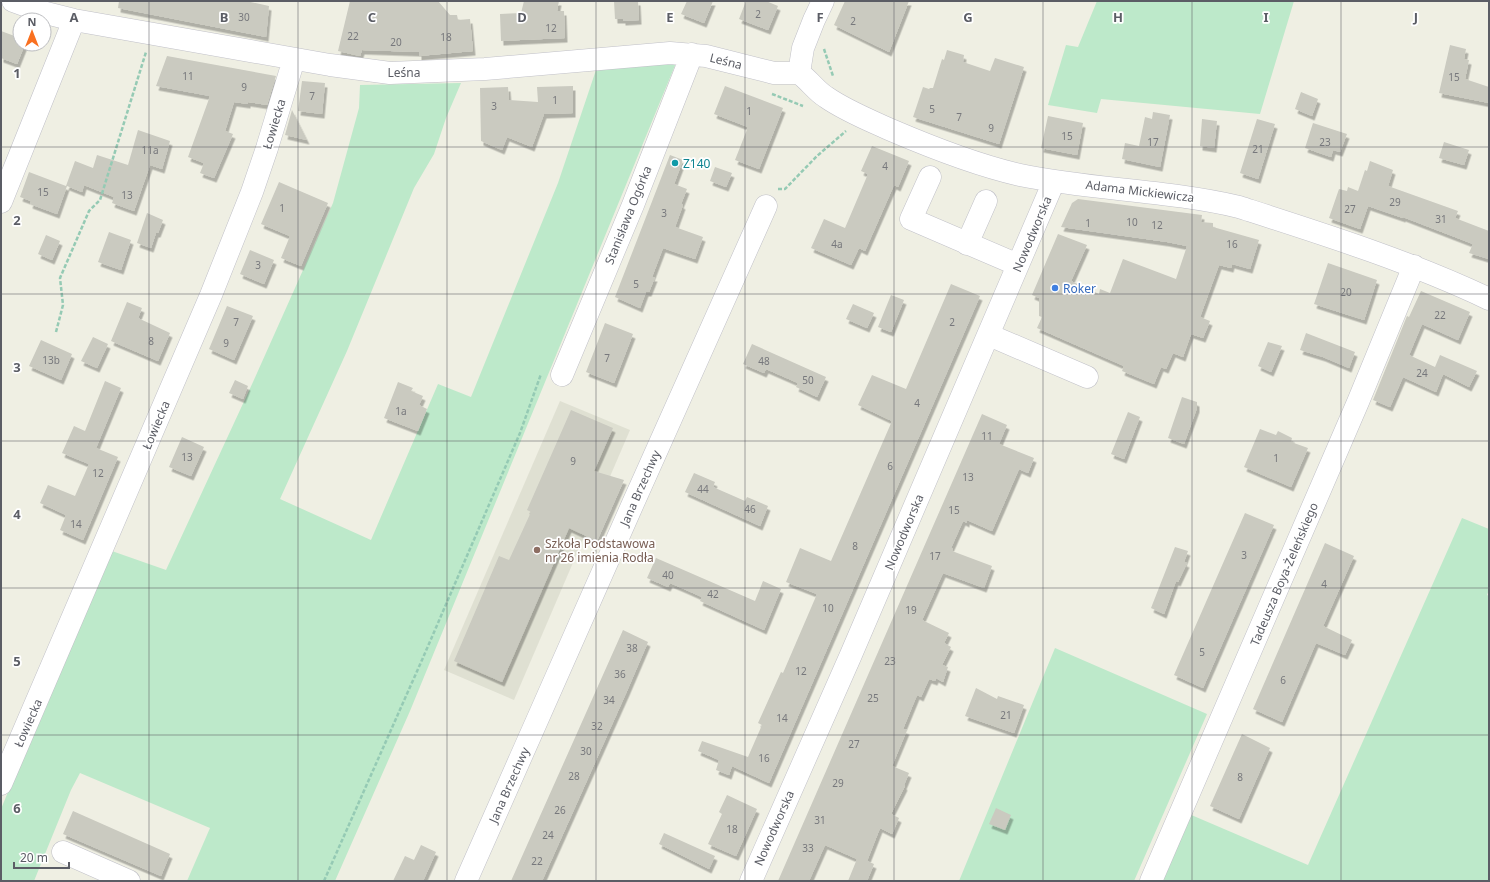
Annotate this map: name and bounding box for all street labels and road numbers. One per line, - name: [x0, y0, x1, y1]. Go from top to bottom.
- street label: Leśna: [708, 49, 744, 73]
- street label: Leśna: [388, 64, 420, 81]
- street label: Łowiecka: [258, 97, 290, 151]
- street label: Stanisława Ogórka: [600, 163, 656, 267]
- street label: Adama Mickiewicza: [1085, 176, 1195, 206]
- street label: Nowodworska: [1008, 194, 1056, 274]
- street label: Łowiecka: [138, 398, 174, 452]
- street label: Jana Brzechwy: [615, 447, 665, 529]
- street label: Nowodworska: [880, 492, 928, 572]
- street label: Tadeusza Boya-Żeleńskiego: [1246, 500, 1322, 648]
- street label: Łowiecka: [10, 696, 46, 750]
- street label: Jana Brzechwy: [484, 744, 534, 826]
- street label: Nowodworska: [750, 788, 798, 868]

